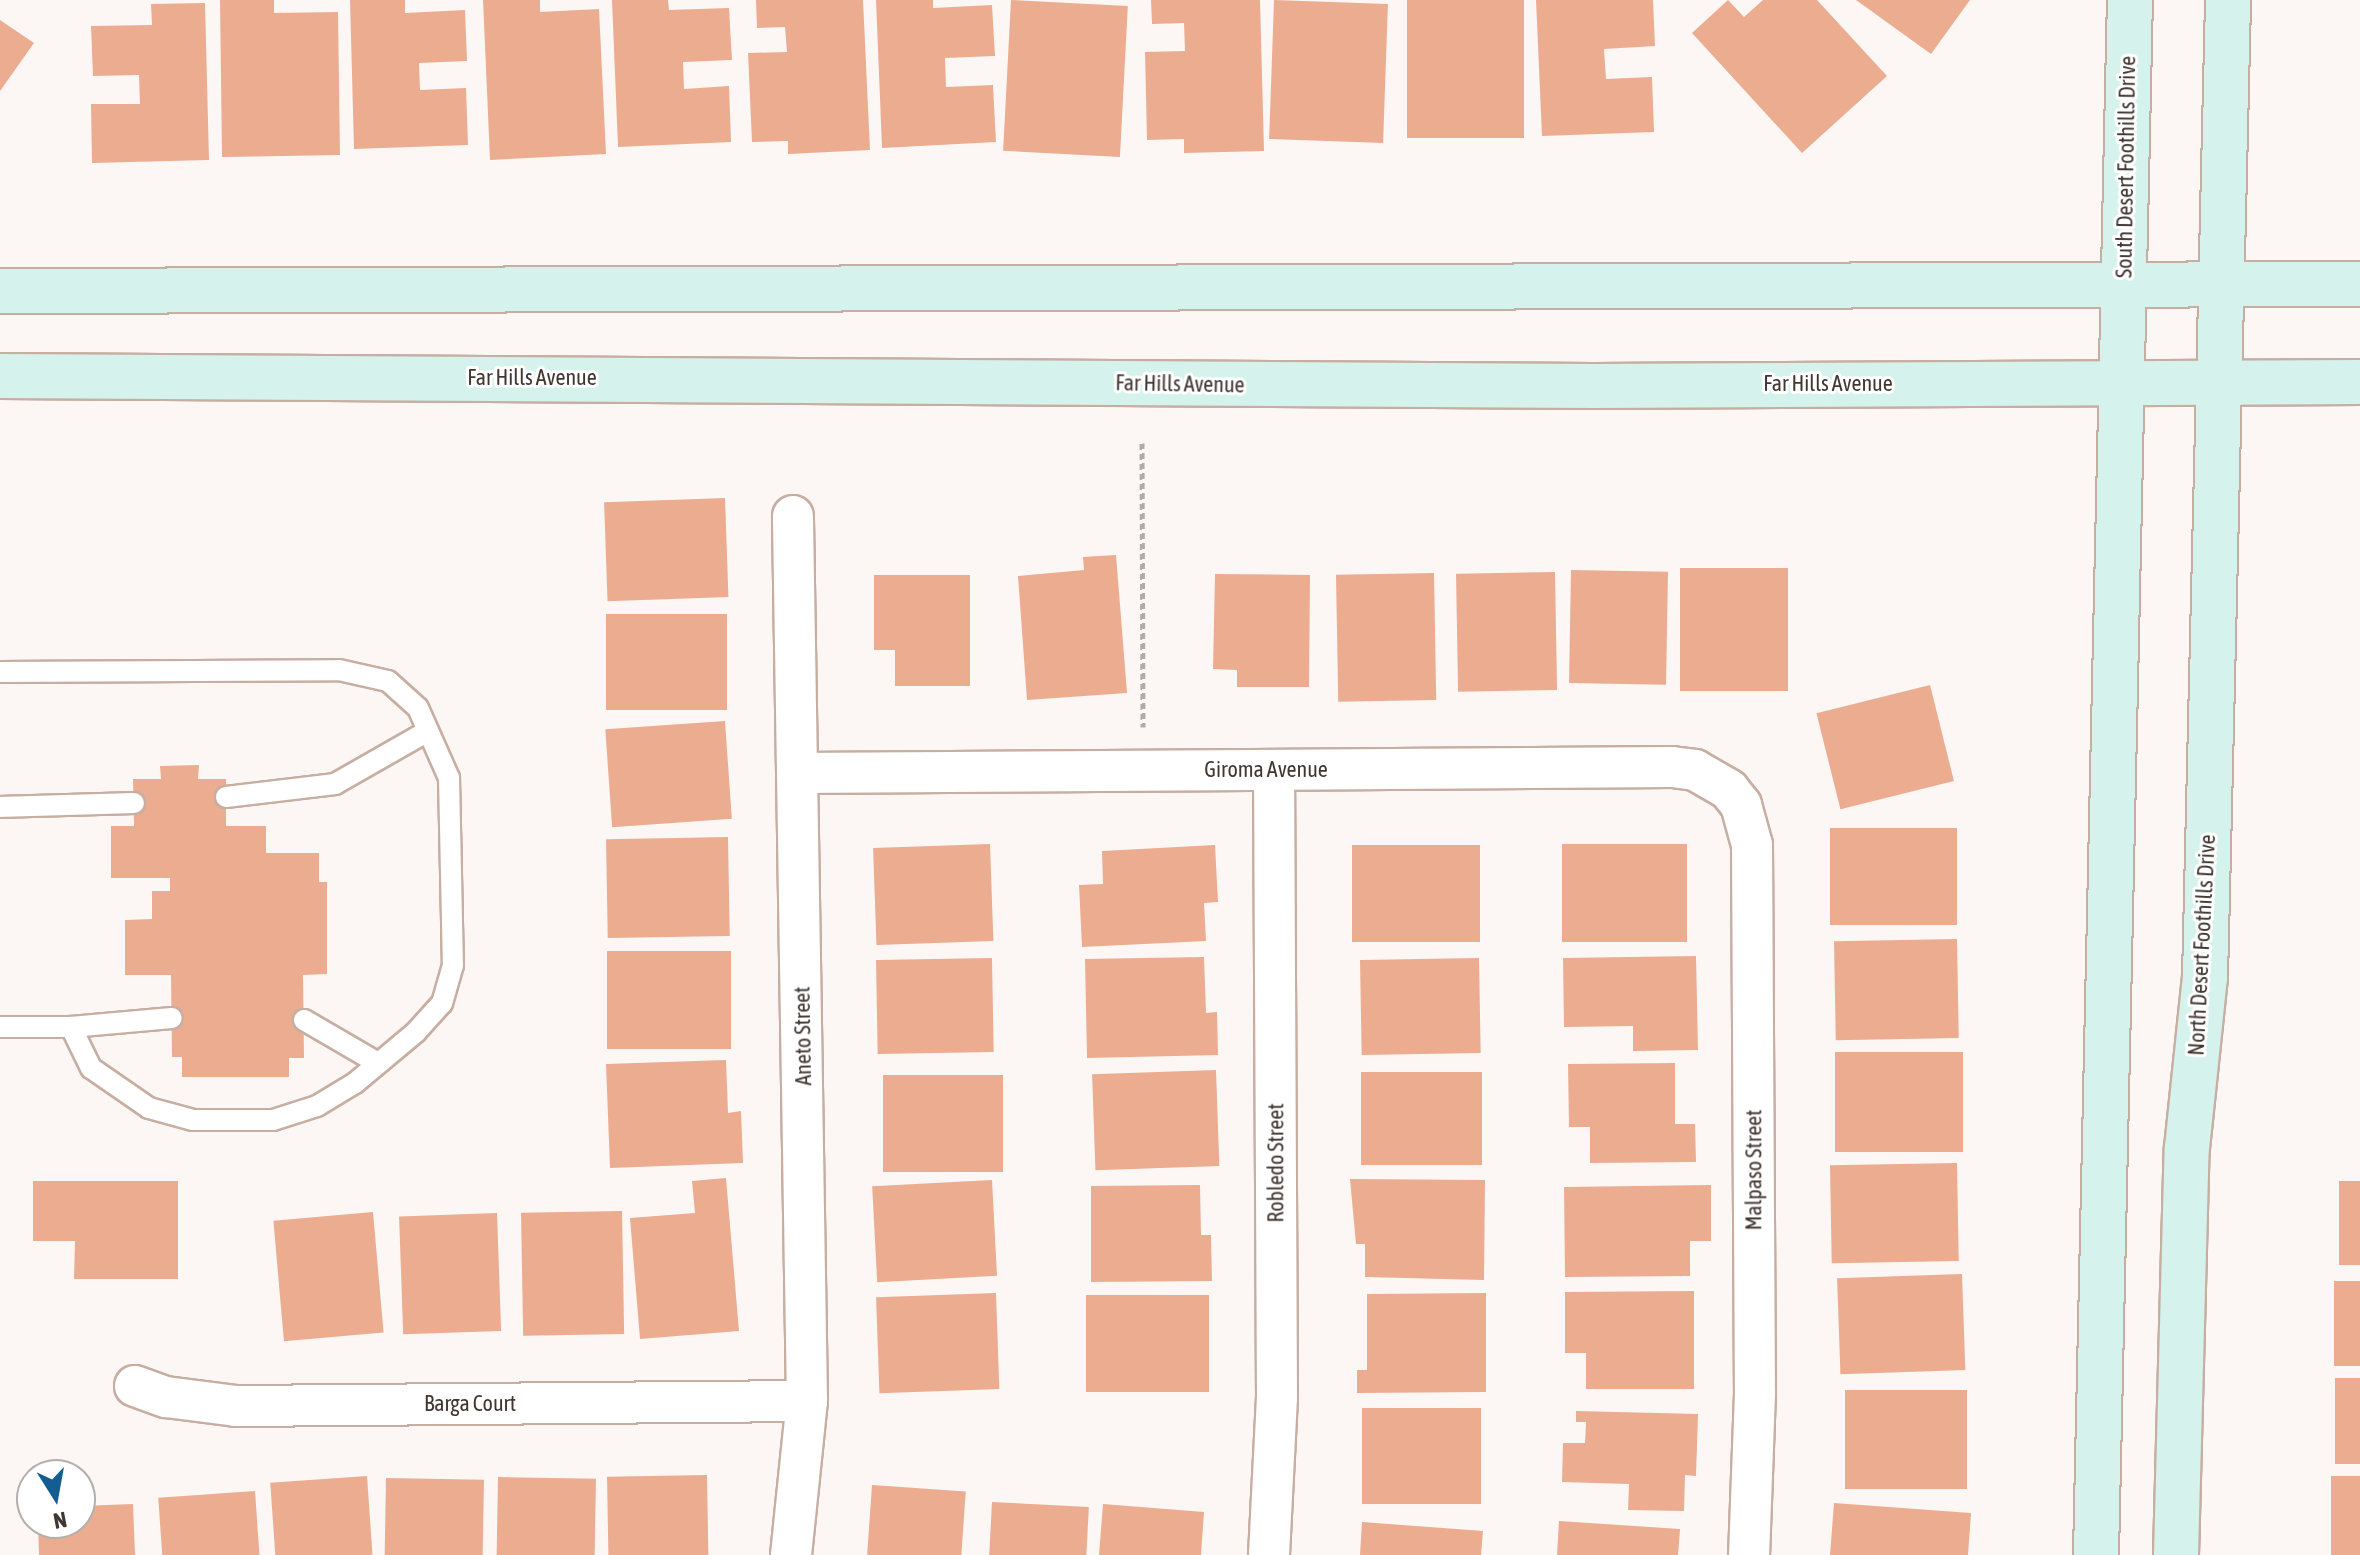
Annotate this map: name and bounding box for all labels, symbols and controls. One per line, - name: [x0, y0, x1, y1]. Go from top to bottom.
- street label: South Desert Foothills Drive: [2111, 56, 2141, 278]
- street label: Far Hills Avenue: [467, 365, 597, 391]
- street label: Far Hills Avenue: [1115, 370, 1245, 398]
- street label: Far Hills Avenue: [1763, 371, 1893, 397]
- street label: Giroma Avenue: [1204, 757, 1328, 783]
- street label: North Desert Foothills Drive: [2183, 834, 2221, 1056]
- street label: Aneto Street: [789, 986, 817, 1086]
- street label: Robledo Street: [1263, 1103, 1289, 1223]
- street label: Malpaso Street: [1741, 1110, 1767, 1230]
- street label: Barga Court: [424, 1391, 516, 1417]
- north arrow: [16, 1459, 96, 1539]
- text: N: [51, 1507, 69, 1535]

